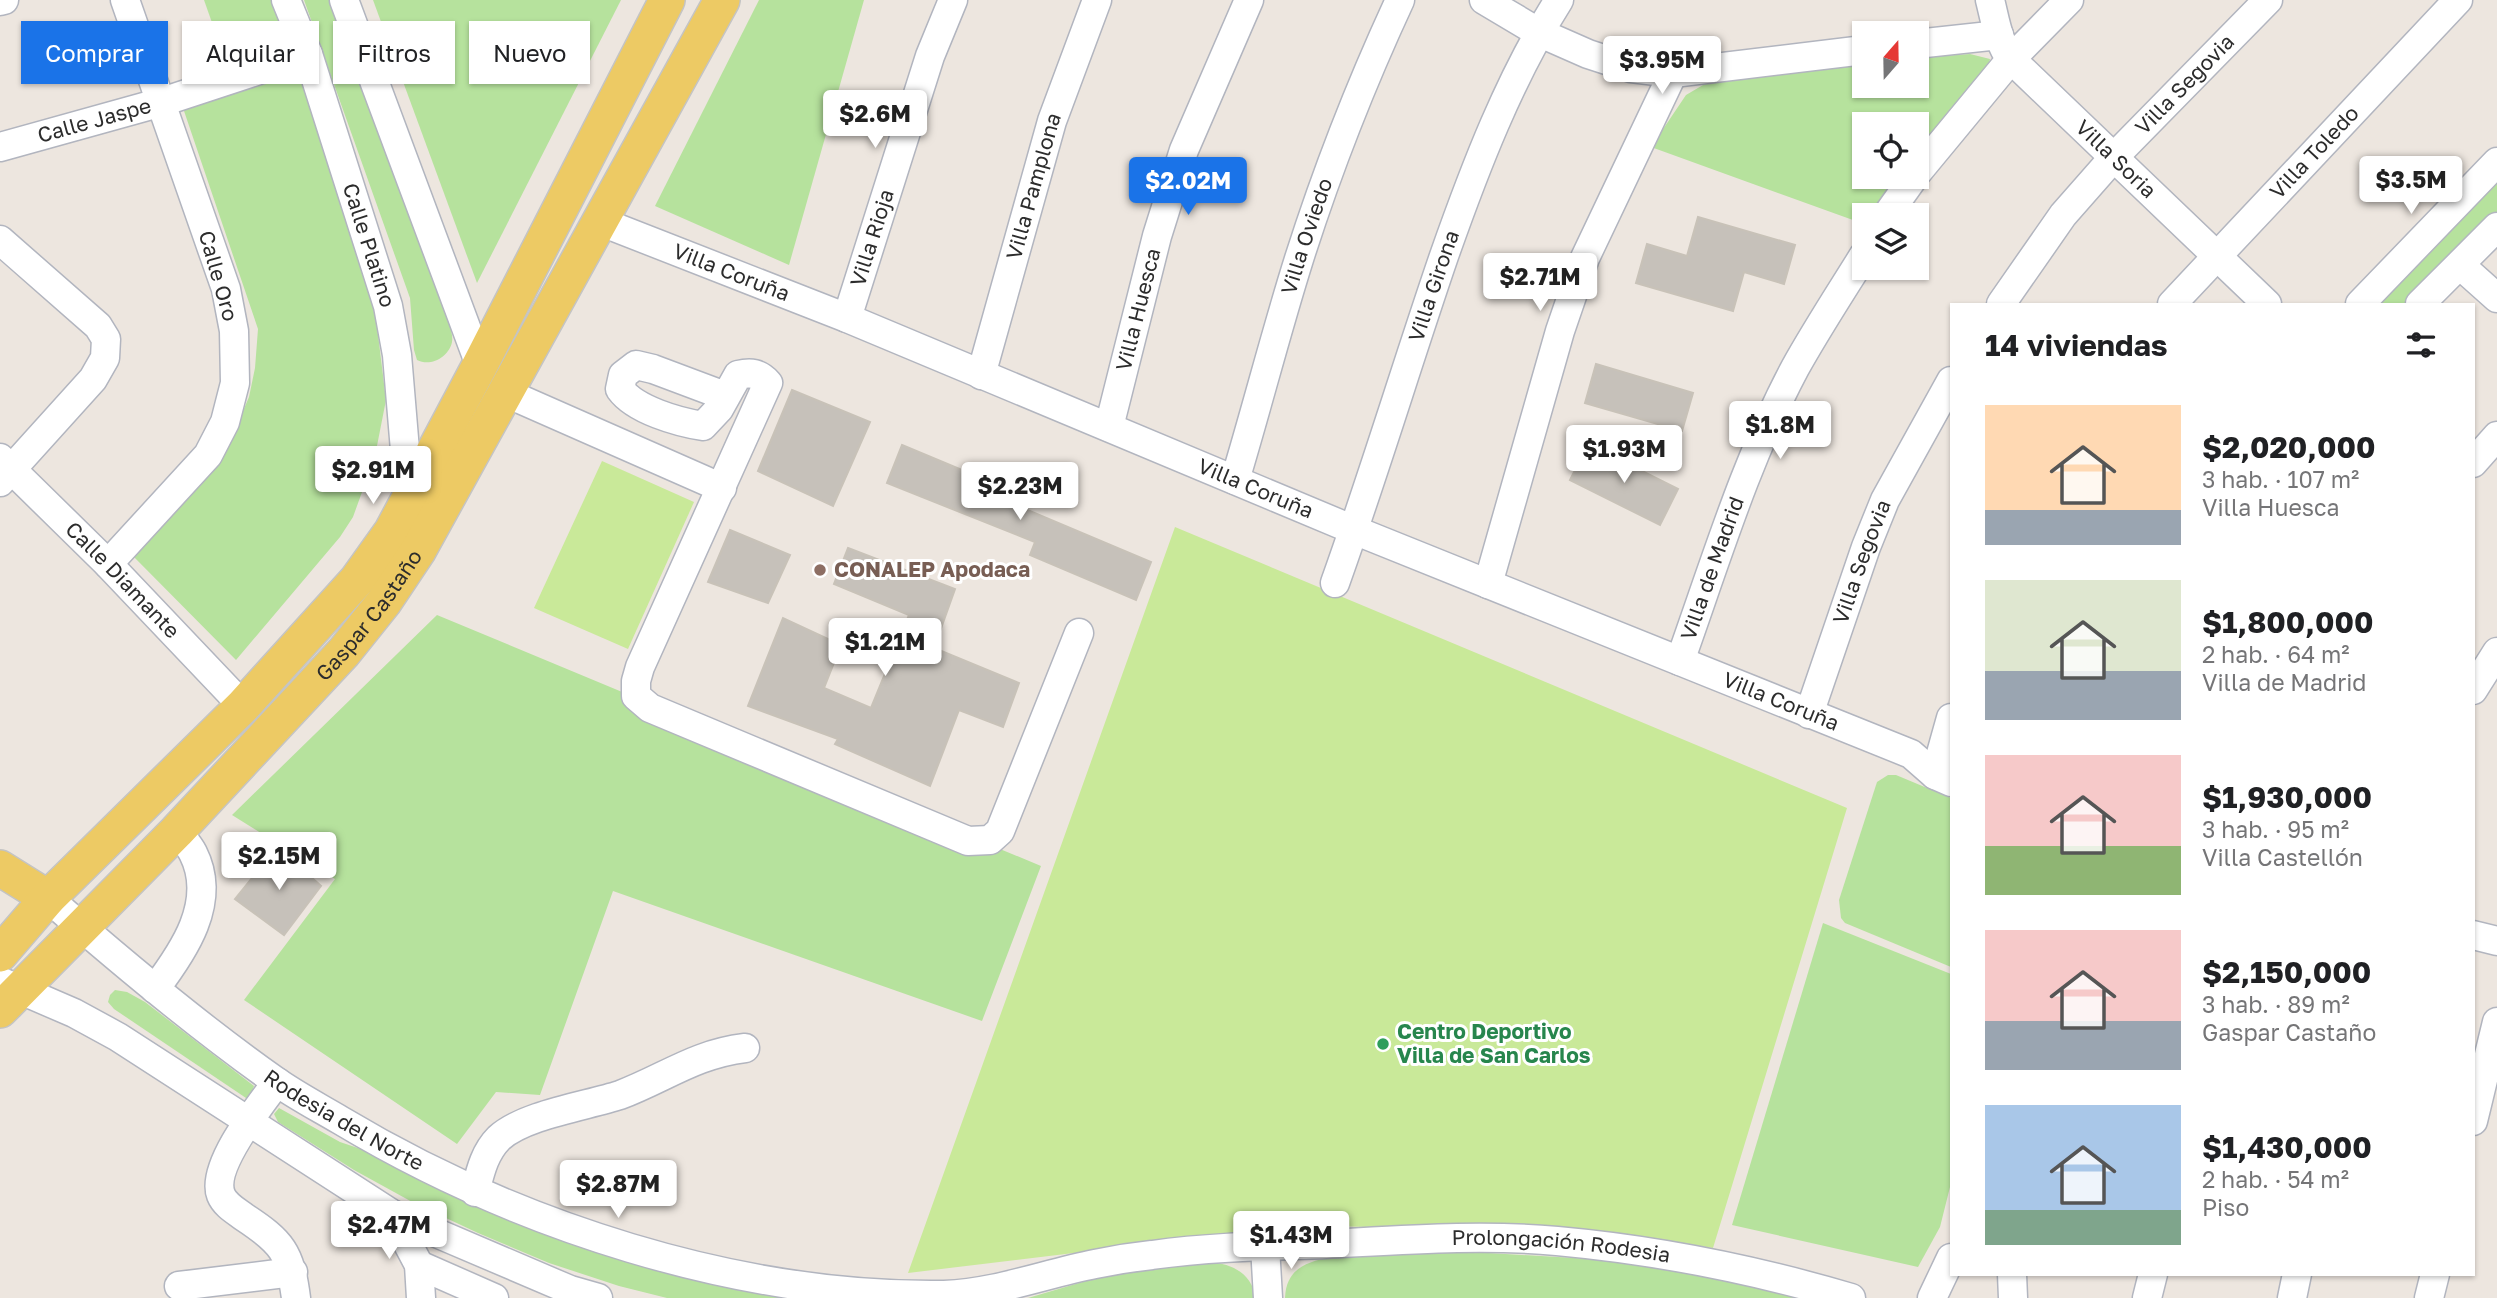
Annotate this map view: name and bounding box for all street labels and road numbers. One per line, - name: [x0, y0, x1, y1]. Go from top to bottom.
- street label: Villa Segovia: [2129, 28, 2239, 140]
- street label: Calle Jaspe: [34, 92, 154, 148]
- street label: Villa Toledo: [2264, 100, 2364, 204]
- street label: Villa Pamplona: [1000, 109, 1066, 262]
- street label: Villa Soria: [2070, 114, 2162, 203]
- street label: Villa Oviedo: [1275, 174, 1337, 297]
- street label: Calle Platino: [338, 180, 402, 310]
- street label: Villa Rioja: [844, 186, 899, 289]
- street label: Villa Girona: [1402, 226, 1464, 345]
- street label: Calle Oro: [194, 227, 244, 324]
- street label: Villa Coruña: [670, 237, 794, 306]
- street label: Villa Huesca: [1110, 245, 1165, 374]
- street label: Villa Coruña: [1194, 452, 1318, 524]
- street label: Villa de Madrid: [1674, 493, 1749, 644]
- street label: Villa Segovia: [1827, 496, 1896, 627]
- street label: Calle Diamante: [61, 516, 186, 643]
- street label: Gaspar Castaño: [310, 544, 427, 686]
- street label: Villa Coruña: [1719, 666, 1843, 736]
- street label: Rodesia del Norte: [259, 1063, 428, 1176]
- street label: Prolongación Rodesia: [1451, 1224, 1672, 1268]

